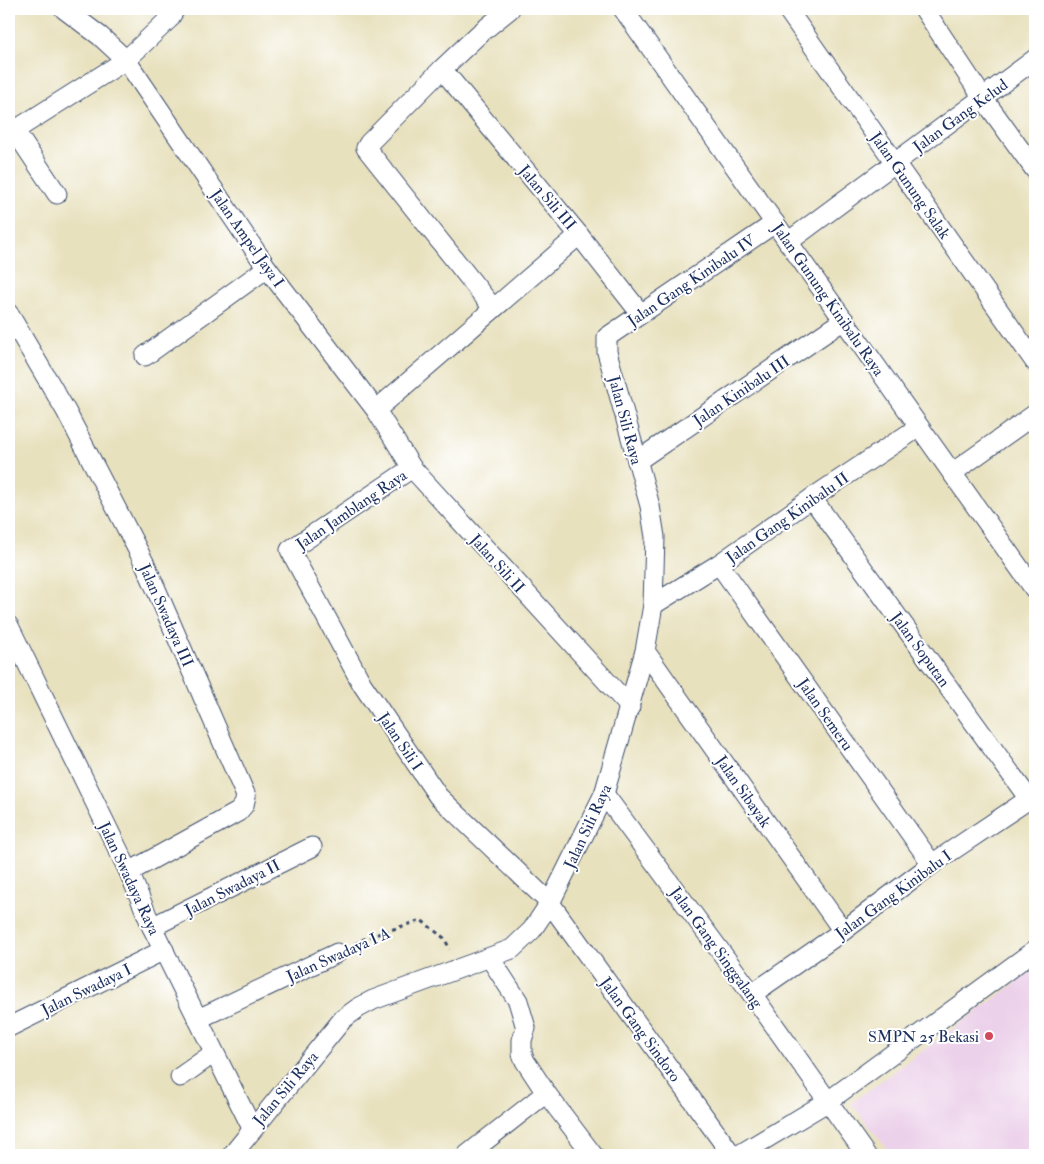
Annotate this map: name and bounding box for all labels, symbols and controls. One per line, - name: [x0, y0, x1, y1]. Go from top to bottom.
- street label: Jalan Gang Kelud: [908, 75, 1013, 158]
- street label: Jalan Gunung Salak: [864, 127, 955, 244]
- street label: Jalan Sili III: [513, 160, 580, 235]
- street label: Jalan Ampel Jaya I: [204, 185, 289, 292]
- street label: Jalan Gunung Kinibalu Raya: [766, 218, 889, 381]
- street label: Jalan Gang Kinibalu IV: [623, 230, 761, 333]
- street label: Jalan Kinibalu III: [689, 351, 794, 432]
- street label: Jalan Sili Raya: [602, 373, 647, 468]
- street label: Jalan Jamblang Raya: [291, 465, 412, 556]
- street label: Jalan Gang Kinibalu II: [721, 468, 853, 569]
- street label: Jalan Sili II: [464, 529, 529, 598]
- street label: Jalan Swadaya III: [133, 560, 198, 670]
- street label: Jalan Soputan: [885, 607, 954, 692]
- street label: Jalan Semeru: [792, 674, 857, 755]
- street label: Jalan Sili I: [372, 708, 427, 775]
- street label: Jalan Sibayak: [710, 751, 776, 832]
- street label: Jalan Sili Raya: [559, 780, 617, 873]
- street label: Jalan Swadaya Raya: [93, 818, 164, 939]
- street label: Jalan Gang Kinibalu I: [831, 846, 956, 945]
- street label: Jalan Swadaya II: [181, 855, 284, 922]
- street label: Jalan Gang Singgalang: [664, 882, 768, 1014]
- street label: Jalan Swadaya I A: [283, 923, 394, 988]
- street label: Jalan Swadaya I: [37, 959, 135, 1022]
- street label: Jalan Gang Sindoro: [594, 972, 685, 1087]
- place label: SMPN 25 Bekasi: [868, 1027, 979, 1047]
- marker: SMPN 25 Bekasi: [983, 1030, 995, 1042]
- street label: Jalan Sili Raya: [248, 1047, 324, 1131]

